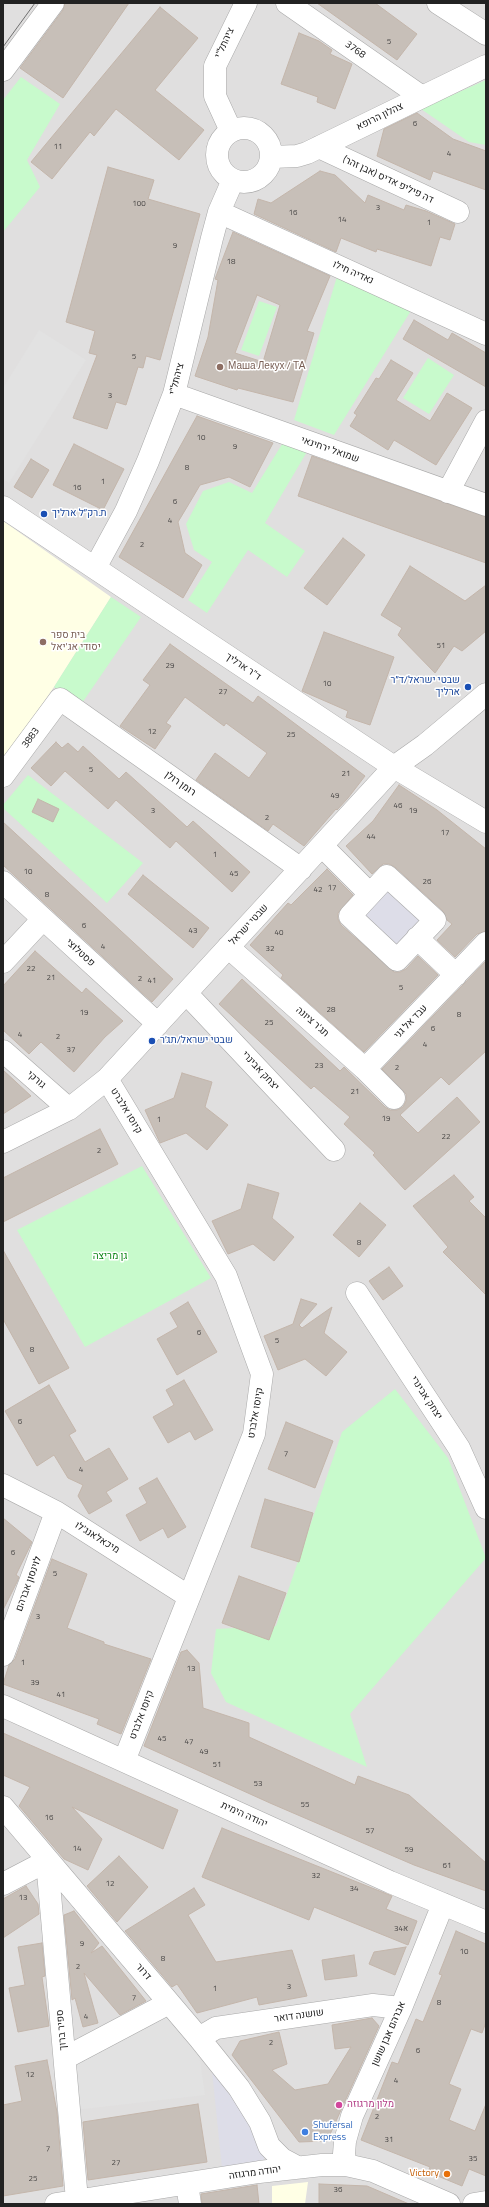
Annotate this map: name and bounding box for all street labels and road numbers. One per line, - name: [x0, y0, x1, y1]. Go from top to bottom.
- street label: ציהתל"י: [213, 26, 237, 60]
- street label: 3768: [342, 39, 368, 61]
- street label: צהלון הרופא: [354, 100, 406, 134]
- street label: דה פיליפ אדיס (אבן זהר): [341, 154, 435, 206]
- street label: נאדיה חילו: [331, 259, 375, 287]
- street label: ציהתל"י: [167, 362, 187, 396]
- street label: שמואל ירחינאי: [299, 434, 361, 466]
- street label: ד"ר ארליך: [223, 651, 263, 683]
- street label: 3883: [20, 725, 42, 751]
- street label: רומן רולן: [162, 769, 198, 799]
- street label: שבטי ישראל: [227, 902, 271, 948]
- street label: פסטלוצי: [63, 937, 97, 969]
- street label: עבד אל גני: [392, 1002, 430, 1042]
- street label: תג'ר ציונה: [293, 1004, 331, 1040]
- street label: יצחק אבינרי: [239, 1049, 281, 1093]
- street label: גורקי: [24, 1069, 48, 1091]
- street label: קיוסו אלברט: [108, 1086, 144, 1136]
- street label: יצחק אבינרי: [408, 1374, 444, 1422]
- street label: קיוסו אלברט: [246, 1387, 266, 1439]
- street label: מיכאלאנג'לו: [72, 1520, 122, 1556]
- street label: לוינסון אברהם: [13, 1555, 45, 1613]
- street label: קיוסו אלברט: [127, 1689, 157, 1741]
- street label: יהודה הימית: [219, 1799, 269, 1831]
- street label: דרור: [133, 1961, 153, 1983]
- street label: אברהם אבן שושן: [369, 2000, 409, 2068]
- street label: שושנה דואר: [273, 2007, 325, 2025]
- street label: ספיר ברוך: [54, 2009, 70, 2051]
- street label: יהודה מרגוזה: [228, 2163, 282, 2183]

